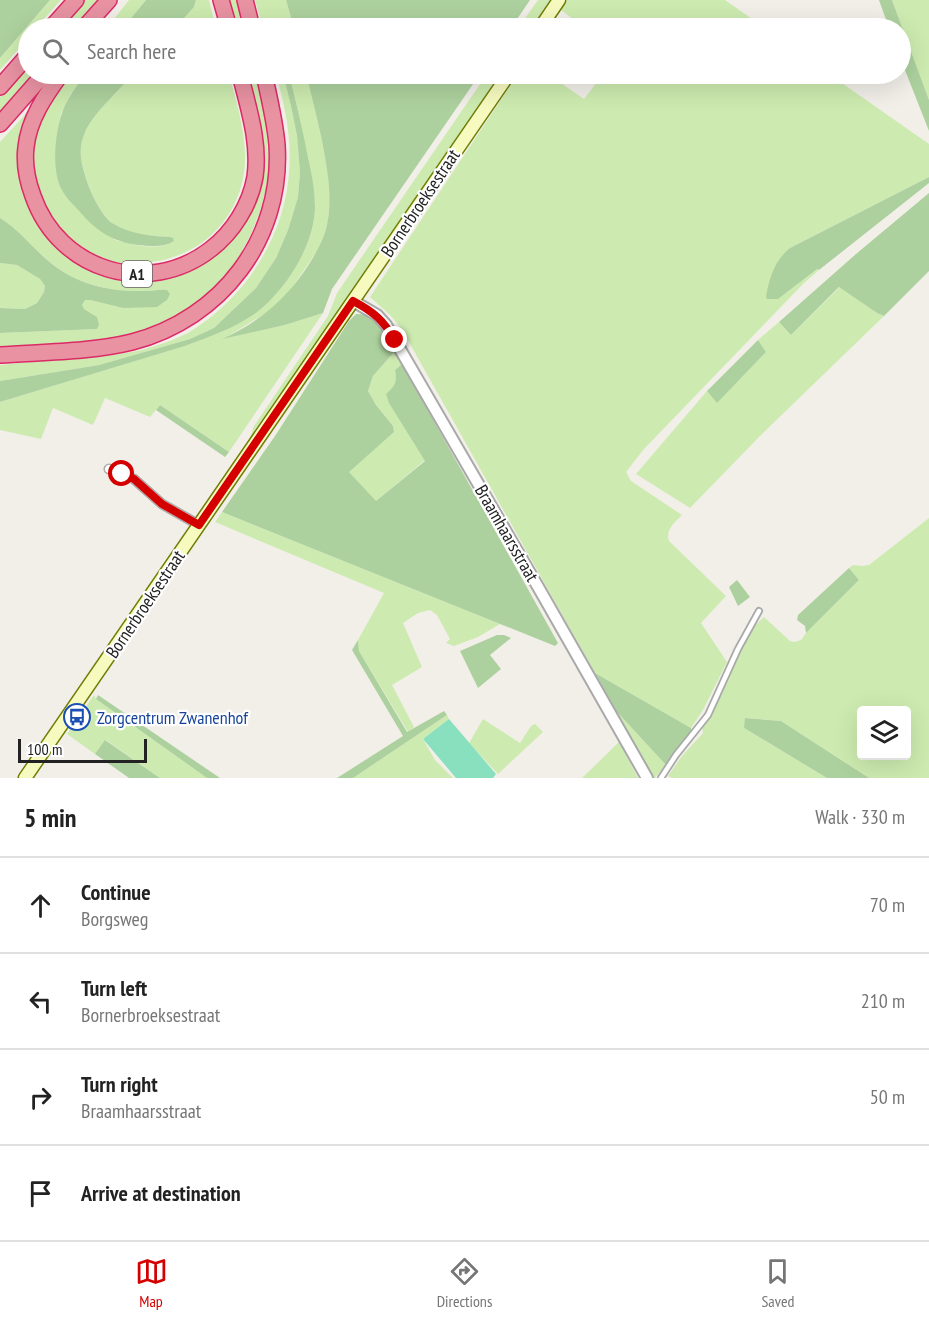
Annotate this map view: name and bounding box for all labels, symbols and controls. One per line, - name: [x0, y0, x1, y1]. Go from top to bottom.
- search box: [18, 18, 911, 84]
- icon: search: [39, 35, 72, 68]
- text: Search here: [87, 37, 176, 65]
- street label: Bornerbroeksestraat: [375, 145, 465, 261]
- road number: A1: [122, 261, 152, 287]
- route end: [381, 326, 407, 352]
- route start: [108, 460, 134, 486]
- street label: Braamhaarsstraat: [470, 480, 544, 586]
- street label: Bornerbroeksestraat: [100, 546, 190, 662]
- bus stop icon: Zorgcentrum Zwanenhof: [62, 702, 92, 732]
- place label: Zorgcentrum Zwanenhof: [97, 706, 249, 729]
- map controls: [857, 706, 911, 760]
- button: layers: [857, 706, 911, 760]
- scale bar: [18, 736, 147, 764]
- text: 100 m: [27, 739, 62, 759]
- text: 5 min: [24, 801, 77, 834]
- text: Walk · 330 m: [815, 804, 905, 830]
- text: Continue: [81, 878, 151, 906]
- icon: ahead: [24, 889, 57, 922]
- text: 70 m: [870, 892, 905, 918]
- text: Borgsweg: [81, 906, 148, 932]
- text: Turn left: [81, 974, 147, 1002]
- icon: left: [24, 985, 57, 1018]
- text: 210 m: [861, 988, 905, 1014]
- text: Bornerbroeksestraat: [81, 1002, 220, 1028]
- text: Turn right: [81, 1070, 158, 1098]
- icon: right: [24, 1081, 57, 1114]
- text: 50 m: [870, 1084, 905, 1110]
- text: Braamhaarsstraat: [81, 1098, 201, 1124]
- icon: arrive: [24, 1177, 57, 1210]
- text: Arrive at destination: [81, 1179, 241, 1207]
- tab: Map: [135, 1255, 168, 1311]
- tab: Directions: [437, 1255, 492, 1311]
- tab: Saved: [761, 1255, 794, 1311]

